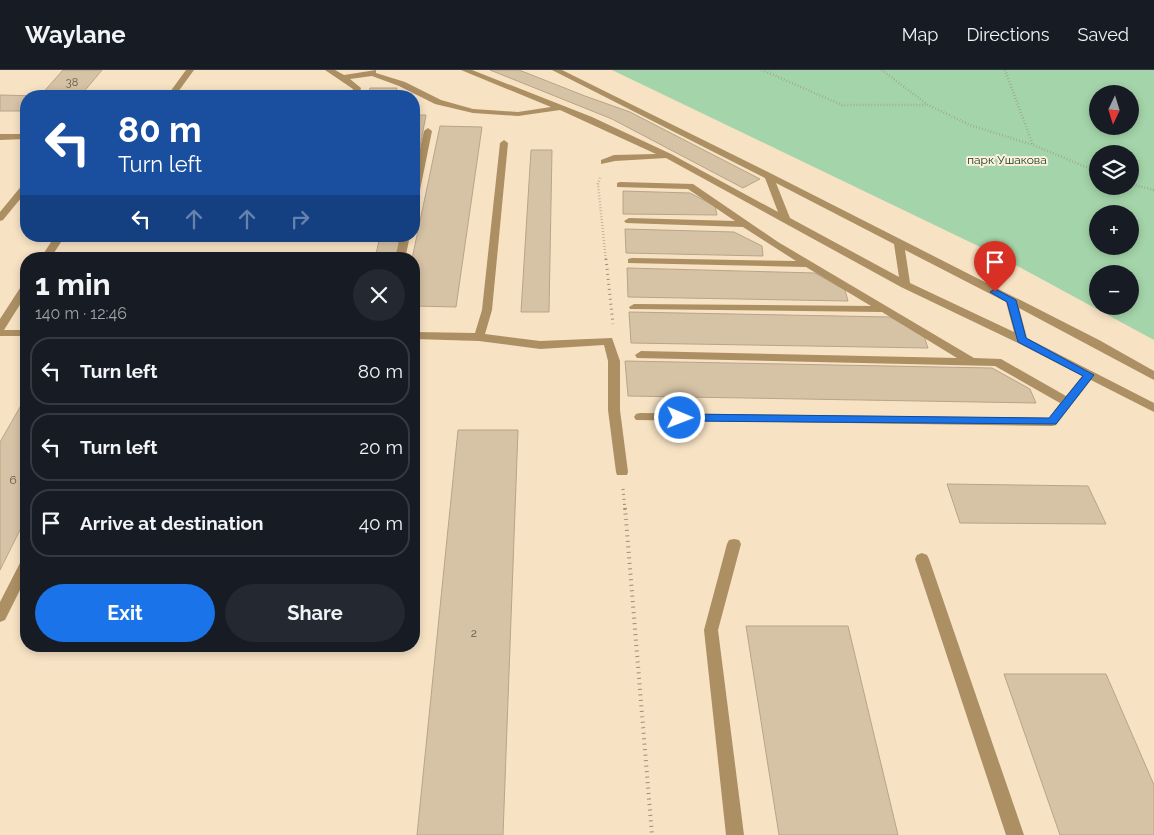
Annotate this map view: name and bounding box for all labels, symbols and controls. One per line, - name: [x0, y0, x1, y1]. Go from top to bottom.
- text: Waylane: [25, 20, 126, 49]
- text: Map: [902, 24, 938, 45]
- text: Directions: [966, 24, 1050, 45]
- text: Saved: [1078, 24, 1129, 45]
- house number: 38: [66, 76, 78, 89]
- north arrow: [1089, 85, 1139, 135]
- map controls: [1089, 85, 1139, 315]
- text: 80 m: [118, 109, 202, 150]
- icon: left: [35, 110, 100, 175]
- button: layers: [1089, 145, 1139, 195]
- text: Turn left: [118, 151, 202, 177]
- park label: парк Ушакова: [967, 153, 1047, 167]
- icon: left: [127, 205, 155, 233]
- icon: ahead: [180, 205, 208, 233]
- icon: ahead: [233, 205, 261, 233]
- icon: right: [286, 205, 314, 233]
- button: +: [1089, 205, 1139, 255]
- pin: [974, 241, 1016, 292]
- icon: arrive: [981, 248, 1009, 276]
- button: −: [1089, 265, 1139, 315]
- text: 1 min: [35, 267, 111, 302]
- button: close: [353, 269, 405, 321]
- text: 140 m · 12:46: [35, 304, 127, 323]
- icon: left: [37, 357, 65, 385]
- text: Turn left: [80, 360, 157, 382]
- text: 80 m: [358, 360, 403, 382]
- position arrow: [653, 391, 705, 443]
- icon: left: [37, 433, 65, 461]
- text: Turn left: [80, 436, 157, 458]
- text: 20 m: [359, 436, 403, 458]
- house number: 6: [9, 473, 17, 487]
- icon: arrive: [37, 509, 65, 537]
- text: Arrive at destination: [80, 512, 264, 534]
- text: 40 m: [359, 512, 403, 534]
- button: Exit: [35, 584, 215, 642]
- button: Share: [225, 584, 405, 642]
- house number: 2: [471, 626, 477, 640]

